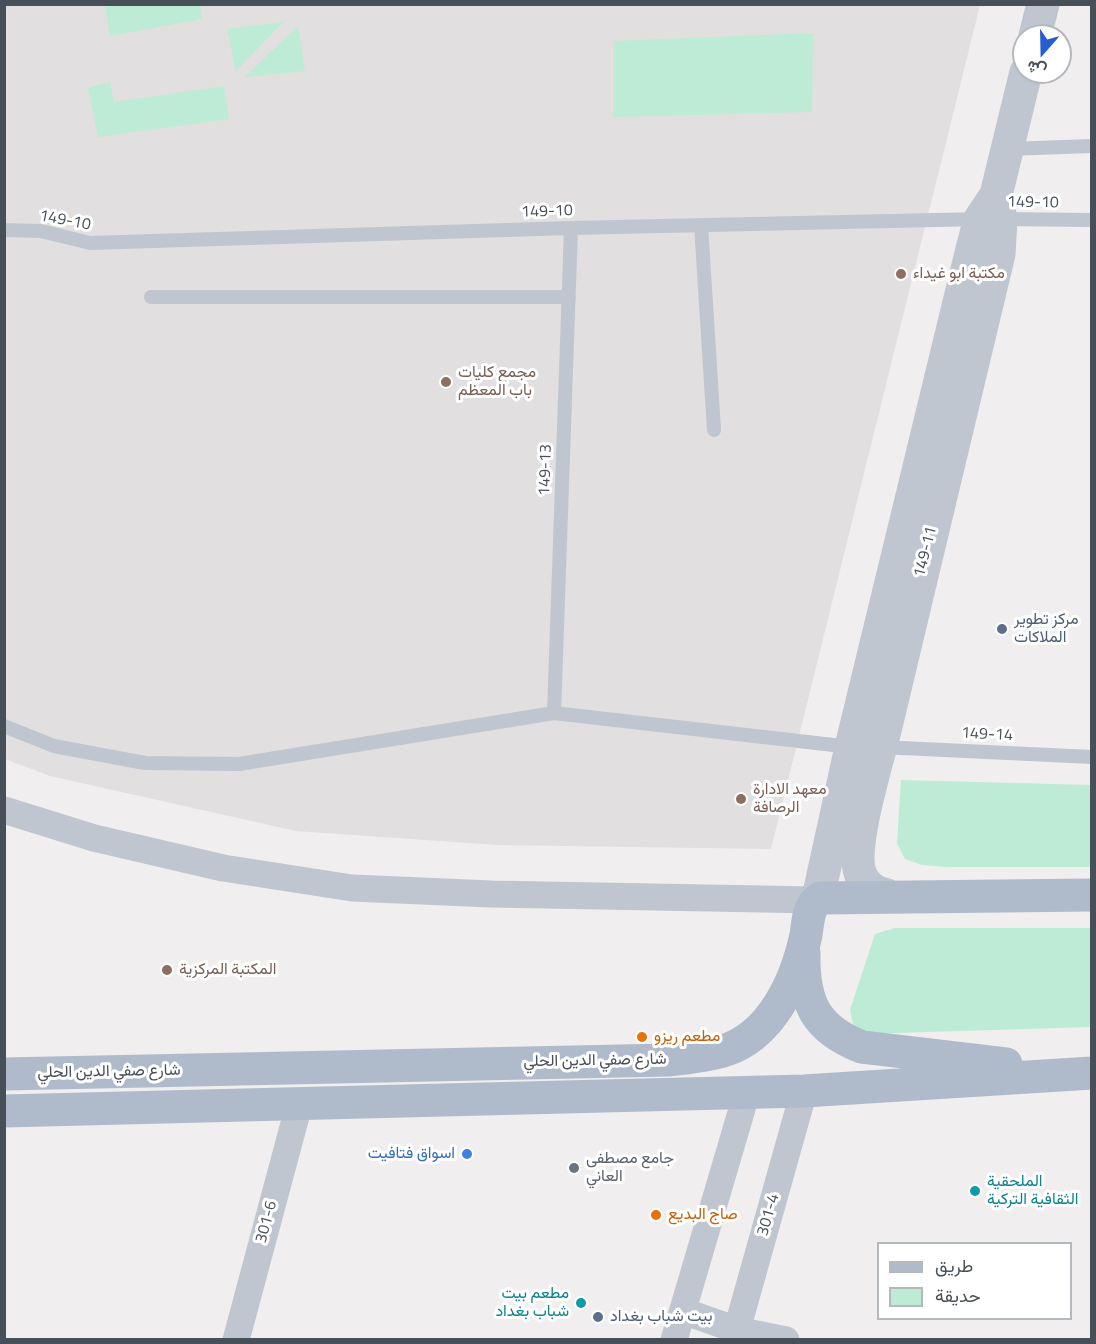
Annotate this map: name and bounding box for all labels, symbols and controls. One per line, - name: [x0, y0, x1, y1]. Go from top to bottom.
- north arrow: [1012, 24, 1072, 84]
- text: ش: [1023, 54, 1050, 84]
- street label: 149-10: [1007, 193, 1059, 213]
- street label: 149-10: [521, 202, 573, 222]
- street label: 149-10: [38, 207, 92, 235]
- place label: مكتبة ابو غيداء: [913, 264, 1005, 284]
- marker: مكتبة ابو غيداء: [894, 267, 908, 281]
- place label: مجمع كليات باب المعظم: [458, 363, 536, 401]
- marker: مجمع كليات باب المعظم: [439, 375, 453, 389]
- street label: 149-13: [536, 444, 556, 496]
- street label: 149-11: [910, 525, 942, 579]
- place label: مركز تطوير الملاكات: [1014, 610, 1079, 648]
- marker: مركز تطوير الملاكات: [995, 622, 1009, 636]
- street label: 149-14: [961, 724, 1013, 746]
- place label: معهد الادارة الرصافة: [753, 780, 827, 818]
- marker: معهد الادارة الرصافة: [734, 792, 748, 806]
- place label: المكتبة المركزية: [179, 960, 277, 980]
- marker: المكتبة المركزية: [160, 963, 174, 977]
- place label: مطعم ريزو: [654, 1027, 720, 1047]
- marker: مطعم ريزو: [635, 1030, 649, 1044]
- street label: شارع صفي الدين الحلي: [523, 1050, 667, 1072]
- street label: شارع صفي الدين الحلي: [37, 1061, 181, 1083]
- place label: اسواق فتافيت: [368, 1144, 455, 1164]
- marker: اسواق فتافيت: [460, 1147, 474, 1161]
- place label: جامع مصطفى العاني: [586, 1149, 674, 1187]
- marker: جامع مصطفى العاني: [567, 1161, 581, 1175]
- place label: الملحقية الثقافية التركية: [987, 1172, 1078, 1210]
- marker: الملحقية الثقافية التركية: [968, 1184, 982, 1198]
- street label: 301-4: [754, 1192, 784, 1238]
- street label: 301-6: [252, 1199, 282, 1245]
- place label: صاج البديع: [668, 1205, 738, 1225]
- marker: صاج البديع: [649, 1208, 663, 1222]
- legend: [877, 1242, 1072, 1320]
- text: طريق: [935, 1252, 973, 1279]
- text: حديقة: [935, 1282, 981, 1309]
- place label: مطعم بيت شباب بغداد: [495, 1284, 569, 1322]
- marker: مطعم بيت شباب بغداد: [574, 1296, 588, 1310]
- place label: بيت شباب بغداد: [610, 1307, 713, 1327]
- marker: بيت شباب بغداد: [591, 1310, 605, 1324]

